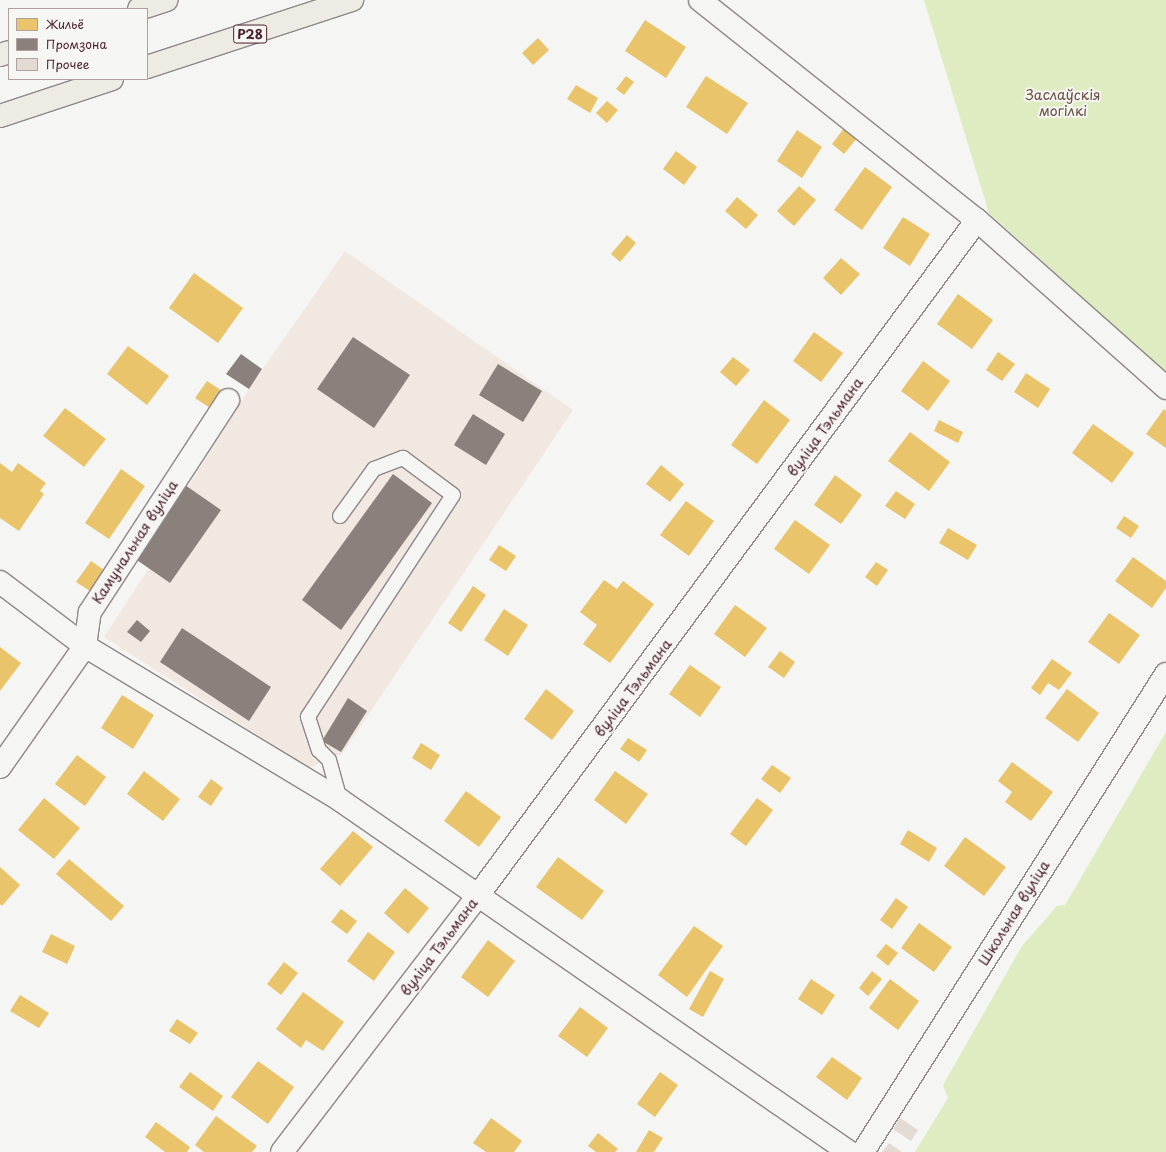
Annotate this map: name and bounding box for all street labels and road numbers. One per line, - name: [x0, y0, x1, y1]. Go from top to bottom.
- road number: Р28: [233, 23, 267, 45]
- street label: вуліца Тэльмана: [783, 374, 867, 480]
- street label: Камунальная вуліца: [89, 477, 181, 607]
- street label: вуліца Тэльмана: [591, 636, 675, 740]
- street label: Школьная вуліца: [975, 857, 1053, 969]
- street label: вуліца Тэльмана: [397, 895, 481, 999]

